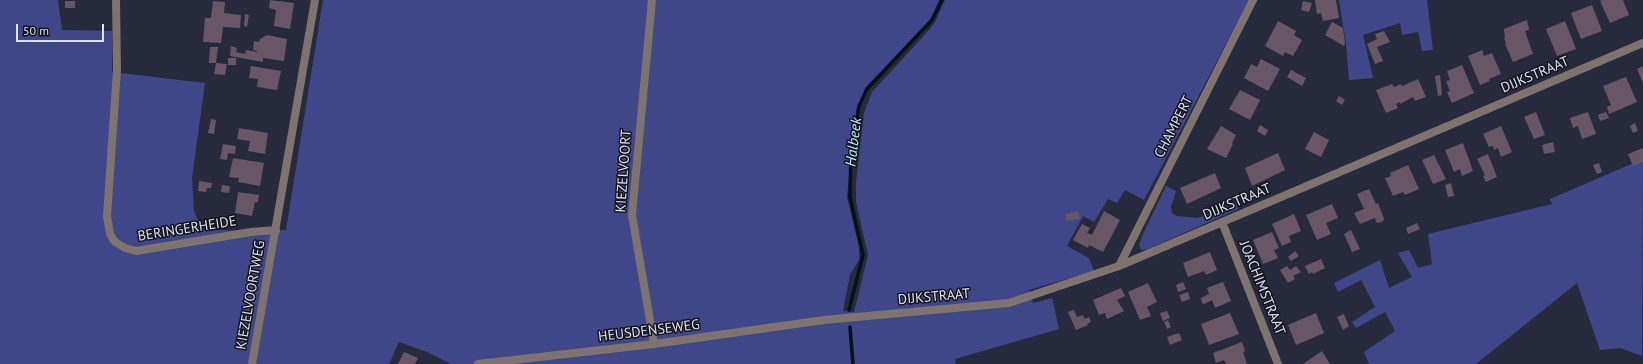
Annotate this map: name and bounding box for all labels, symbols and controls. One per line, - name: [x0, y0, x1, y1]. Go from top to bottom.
- scale bar: [18, 16, 106, 42]
- text: 50 m: [23, 23, 49, 38]
- street label: DIJKSTRAAT: [1498, 53, 1572, 97]
- street label: CHAMPERT: [1151, 93, 1197, 161]
- water label: Halbeek: [842, 116, 866, 168]
- street label: KIEZELVOORT: [613, 129, 635, 213]
- street label: DIJKSTRAAT: [1200, 180, 1274, 224]
- street label: BERINGERHEIDE: [137, 213, 237, 245]
- street label: JOACHIMSTRAAT: [1235, 238, 1289, 338]
- street label: KIEZELVOORTWEG: [233, 239, 269, 351]
- street label: DIJKSTRAAT: [897, 285, 971, 309]
- street label: HEUSDENSEWEG: [597, 316, 701, 346]

